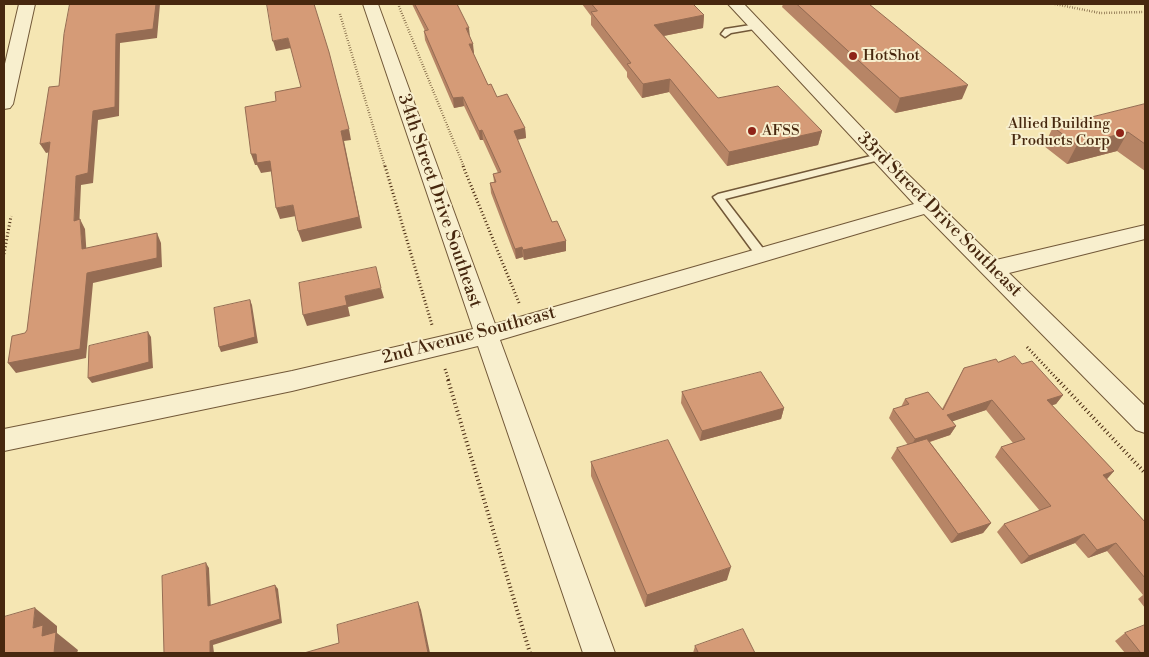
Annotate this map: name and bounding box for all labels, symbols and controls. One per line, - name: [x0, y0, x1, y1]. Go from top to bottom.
- place label: HotShot: [863, 47, 920, 65]
- marker: HotShot: [847, 50, 859, 62]
- street label: 34th Street Drive Southeast: [392, 91, 486, 311]
- place label: Allied Building Products Corp: [1008, 115, 1110, 150]
- place label: AFSS: [762, 122, 799, 140]
- marker: AFSS: [746, 125, 758, 137]
- marker: Allied Building Products Corp: [1114, 127, 1126, 139]
- street label: 33rd Street Drive Southeast: [852, 128, 1026, 302]
- street label: 2nd Avenue Southeast: [380, 302, 558, 370]

